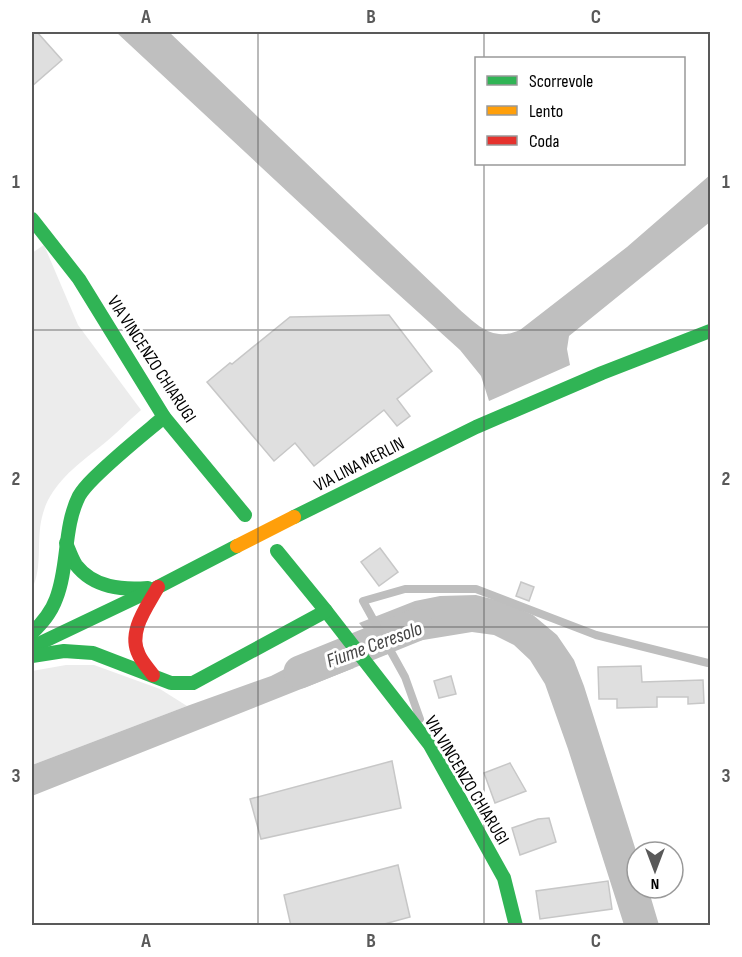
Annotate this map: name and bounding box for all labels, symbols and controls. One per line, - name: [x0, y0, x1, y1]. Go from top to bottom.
- text: A: [140, 5, 151, 29]
- text: B: [366, 5, 376, 29]
- text: C: [591, 5, 601, 29]
- legend: [475, 57, 685, 165]
- text: Scorrevole: [529, 71, 593, 92]
- text: Lento: [529, 101, 563, 122]
- text: Coda: [529, 131, 560, 152]
- text: 1: [12, 170, 20, 194]
- text: 1: [722, 170, 730, 194]
- street label: VIA VINCENZO CHIARUGI: [103, 292, 200, 426]
- street label: VIA LINA MERLIN: [311, 433, 408, 496]
- text: 2: [12, 467, 20, 491]
- text: 2: [722, 467, 730, 491]
- water label: Fiume Ceresolo: [323, 617, 426, 673]
- street label: VIA VINCENZO CHIARUGI: [420, 712, 513, 848]
- text: 3: [12, 764, 21, 788]
- text: 3: [722, 764, 731, 788]
- north arrow: [625, 840, 685, 900]
- text: N: [651, 874, 659, 893]
- text: A: [140, 929, 151, 953]
- text: B: [366, 929, 376, 953]
- text: C: [591, 929, 601, 953]

